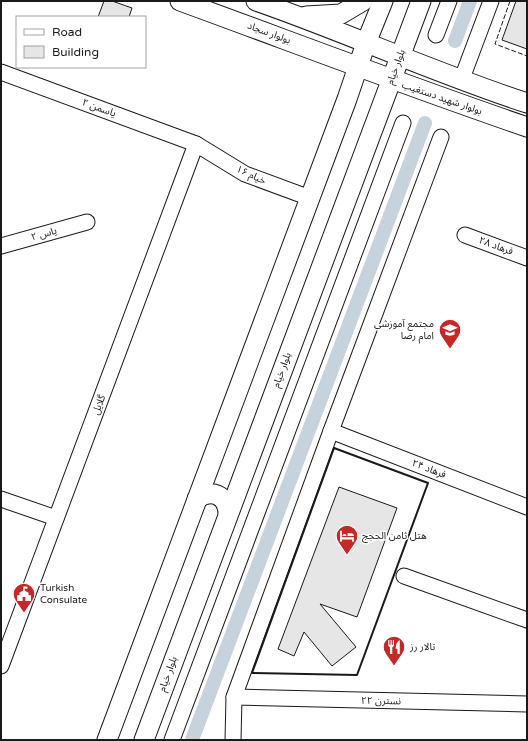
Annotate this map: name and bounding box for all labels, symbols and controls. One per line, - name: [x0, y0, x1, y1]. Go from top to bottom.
- legend: [16, 16, 146, 68]
- street label: بولوار سجاد: [246, 20, 293, 46]
- text: Road: [52, 25, 82, 39]
- text: Building: [52, 45, 99, 59]
- street label: بلوار خیام: [384, 48, 410, 87]
- street label: بولوار شهید دستغیب: [400, 79, 484, 117]
- street label: یاسمن ۲: [80, 96, 118, 120]
- street label: خیام ۱۶: [233, 163, 268, 189]
- street label: یاس ۲: [30, 225, 58, 243]
- street label: فرهاد ۲۸: [477, 234, 515, 258]
- school or university icon: مجتمع آموزشی امام رضا: [437, 317, 463, 350]
- place label: مجتمع آموزشی امام رضا: [374, 318, 434, 344]
- street label: بلوار خیام: [270, 351, 296, 390]
- street label: گلایل: [90, 393, 108, 417]
- street label: فرهاد ۲۴: [410, 457, 448, 481]
- hotel icon: هتل ثامن الحجج: [334, 523, 360, 556]
- place label: هتل ثامن الحجج: [362, 530, 427, 543]
- public building icon: Turkish Consulate: [11, 581, 37, 614]
- place label: Turkish Consulate: [40, 582, 88, 606]
- restaurant icon: تالار رز: [381, 634, 407, 667]
- place label: تالار رز: [409, 641, 435, 653]
- street label: بلوار خیام: [156, 655, 182, 694]
- street label: نسترن ۲۲: [361, 695, 401, 707]

